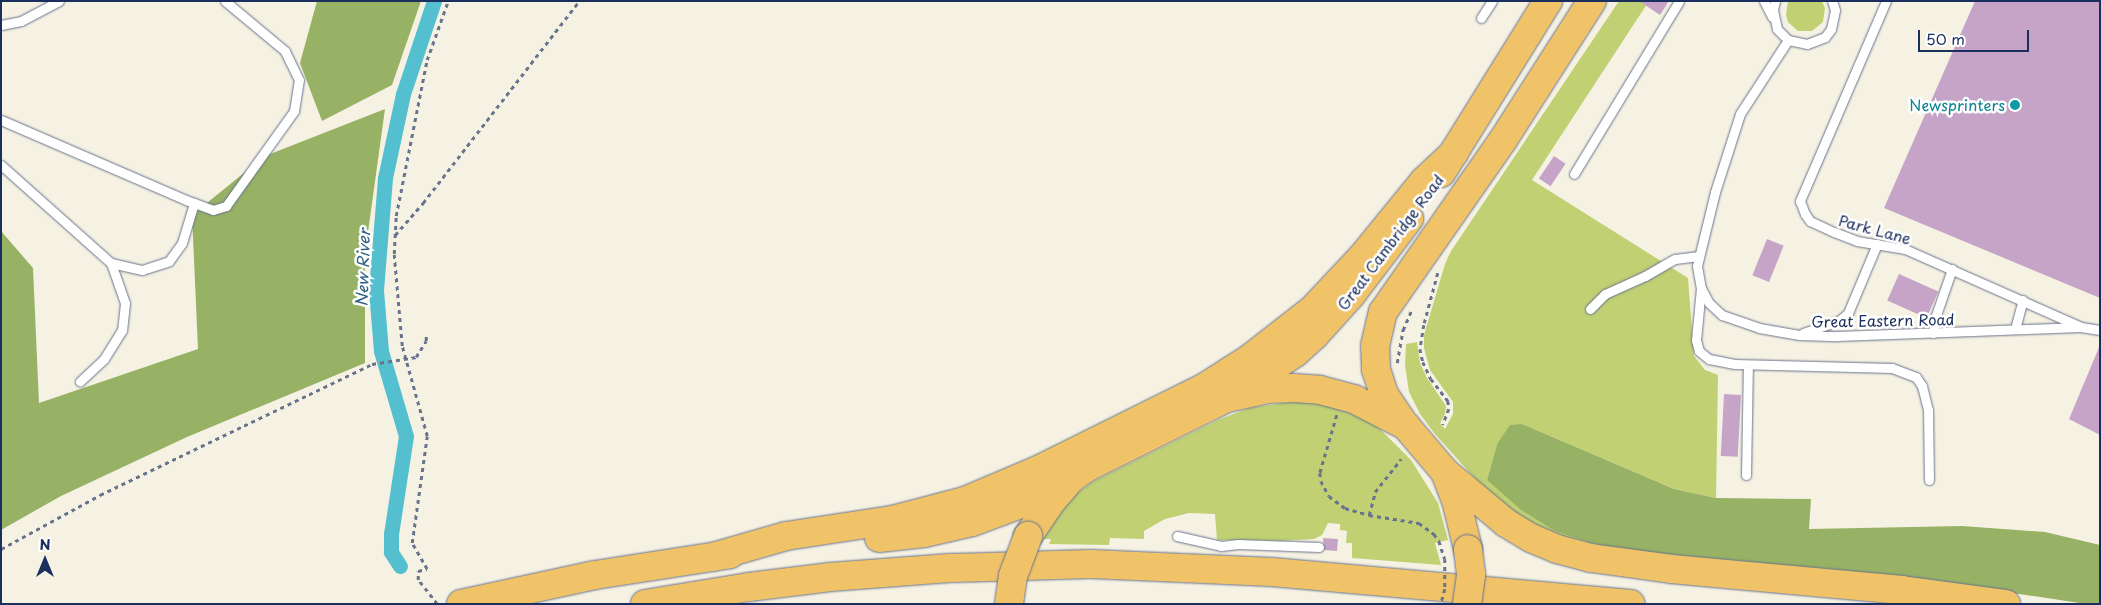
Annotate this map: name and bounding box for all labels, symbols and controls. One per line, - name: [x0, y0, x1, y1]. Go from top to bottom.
- scale bar: [1921, 20, 2032, 52]
- text: 50 m: [1926, 27, 1965, 50]
- place label: Newsprinters: [1909, 96, 2005, 114]
- marker: Newsprinters: [2009, 99, 2021, 111]
- street label: Great Cambridge Road: [1333, 170, 1447, 314]
- street label: Park Lane: [1837, 211, 1913, 247]
- water label: New River: [351, 229, 373, 307]
- street label: Great Eastern Road: [1811, 310, 1955, 330]
- text: N: [39, 534, 51, 555]
- north arrow: [20, 535, 70, 585]

